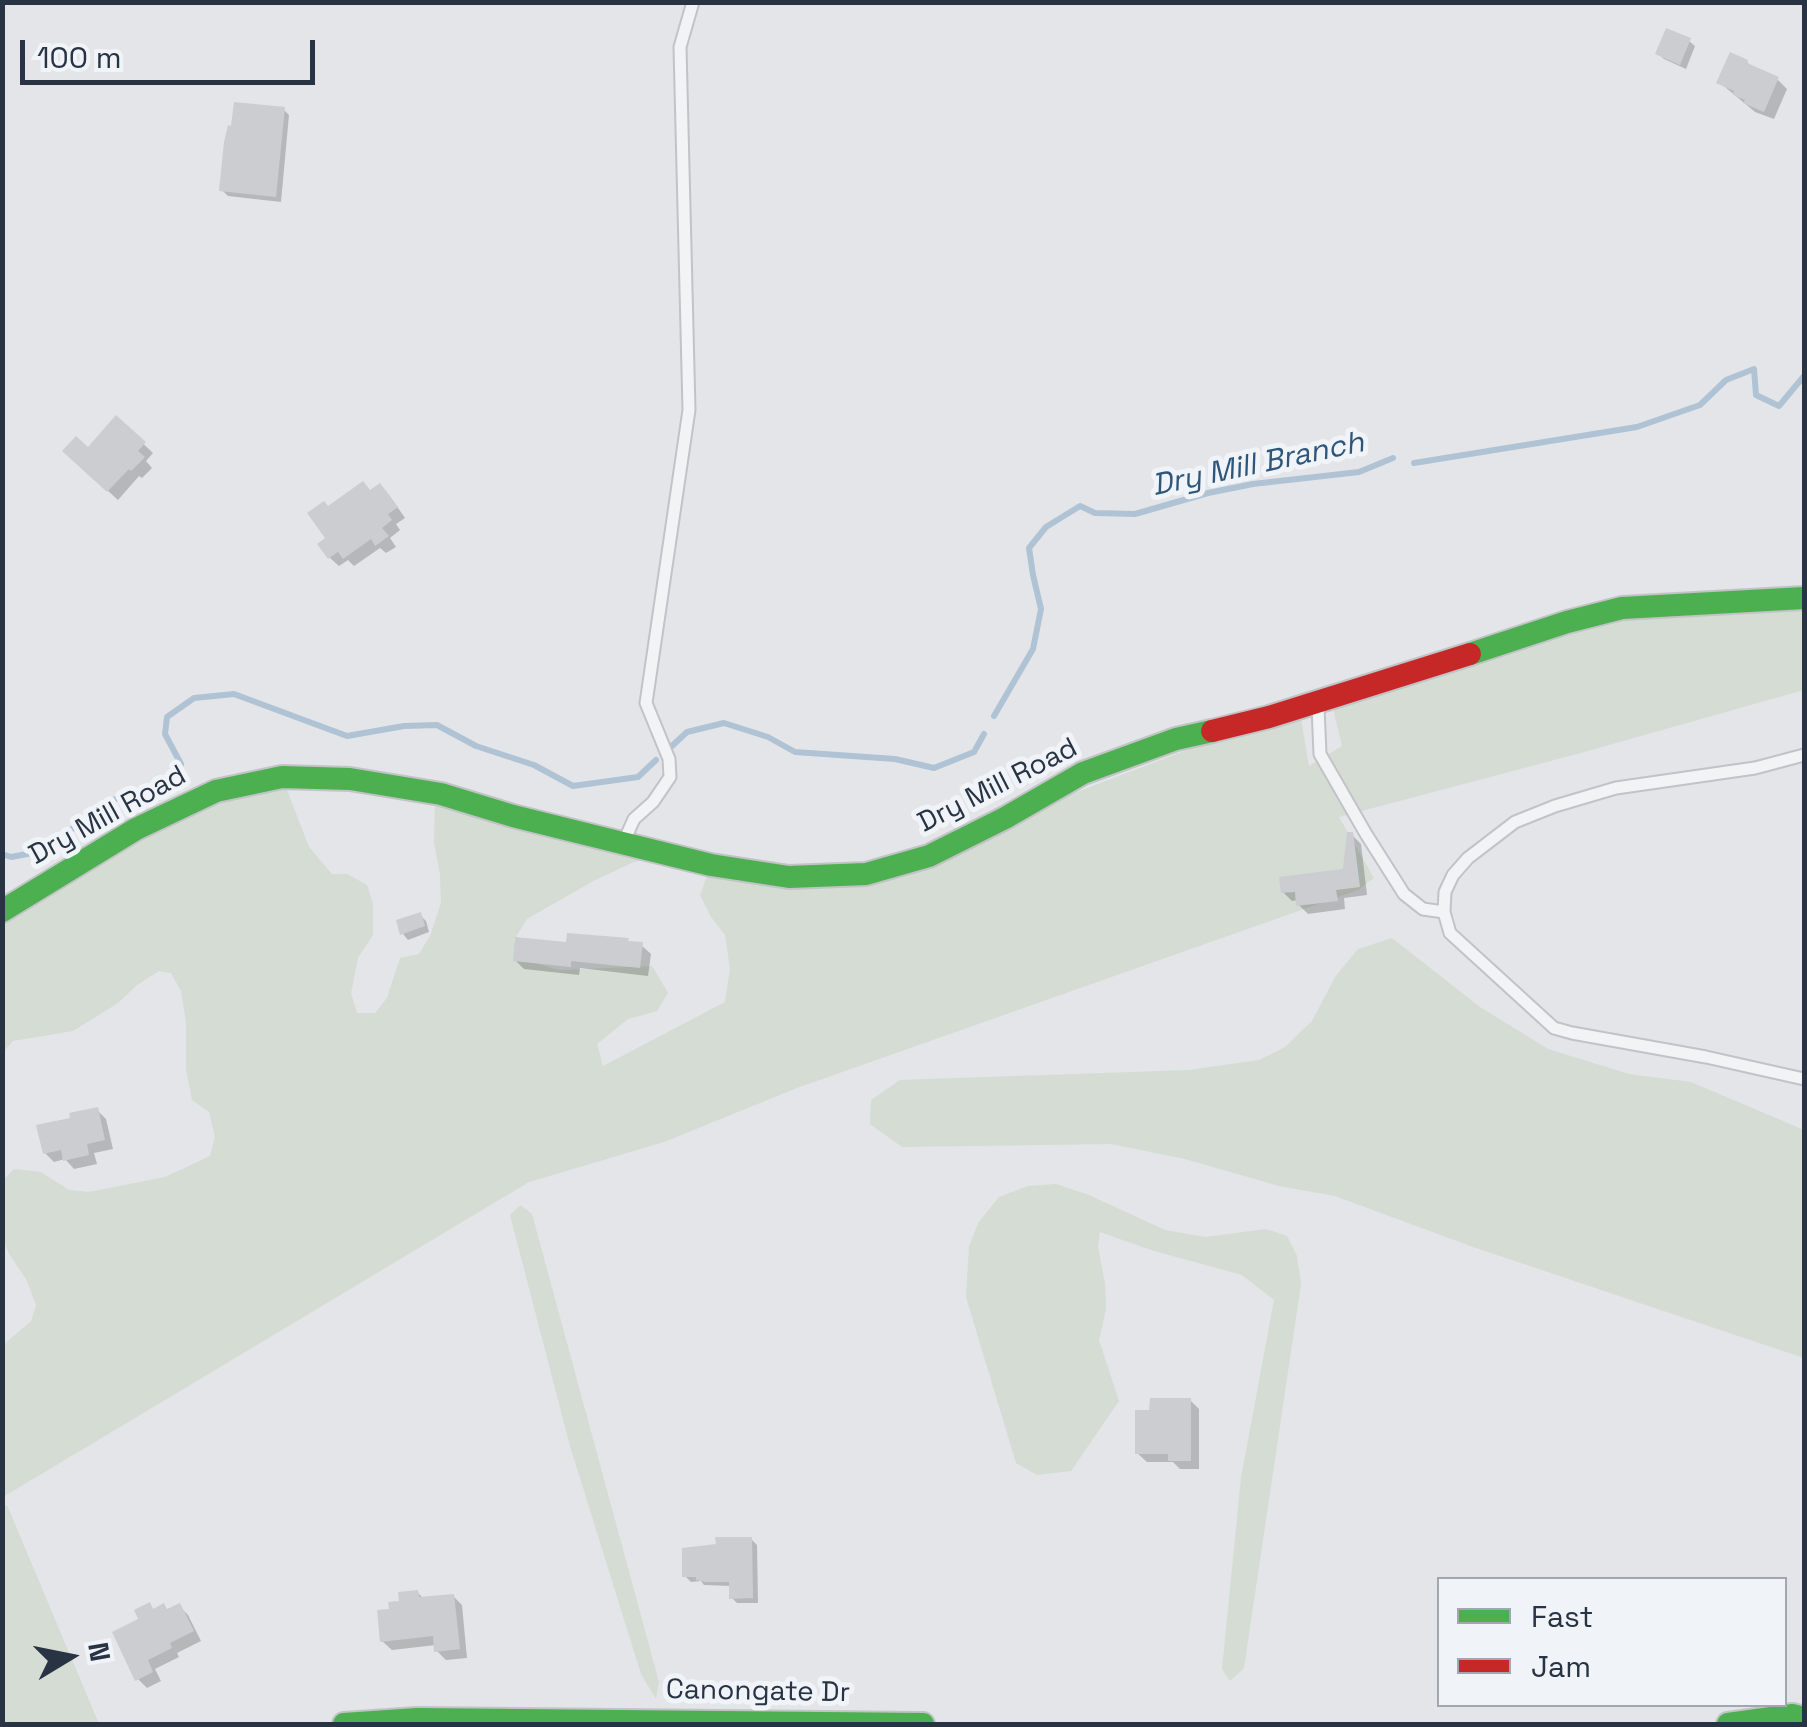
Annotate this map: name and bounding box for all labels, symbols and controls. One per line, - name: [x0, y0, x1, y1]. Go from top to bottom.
- scale bar: [25, 20, 320, 82]
- text: 100 m: [37, 38, 122, 77]
- water label: Dry Mill Branch: [1149, 425, 1367, 505]
- street label: Dry Mill Road: [913, 731, 1083, 841]
- street label: Dry Mill Road: [24, 759, 192, 873]
- legend: [1437, 1577, 1787, 1707]
- text: Fast: [1531, 1597, 1593, 1636]
- north arrow: [20, 1607, 120, 1707]
- text: N: [80, 1639, 119, 1664]
- text: Jam: [1531, 1647, 1591, 1686]
- street label: Canongate Dr: [666, 1674, 850, 1710]

